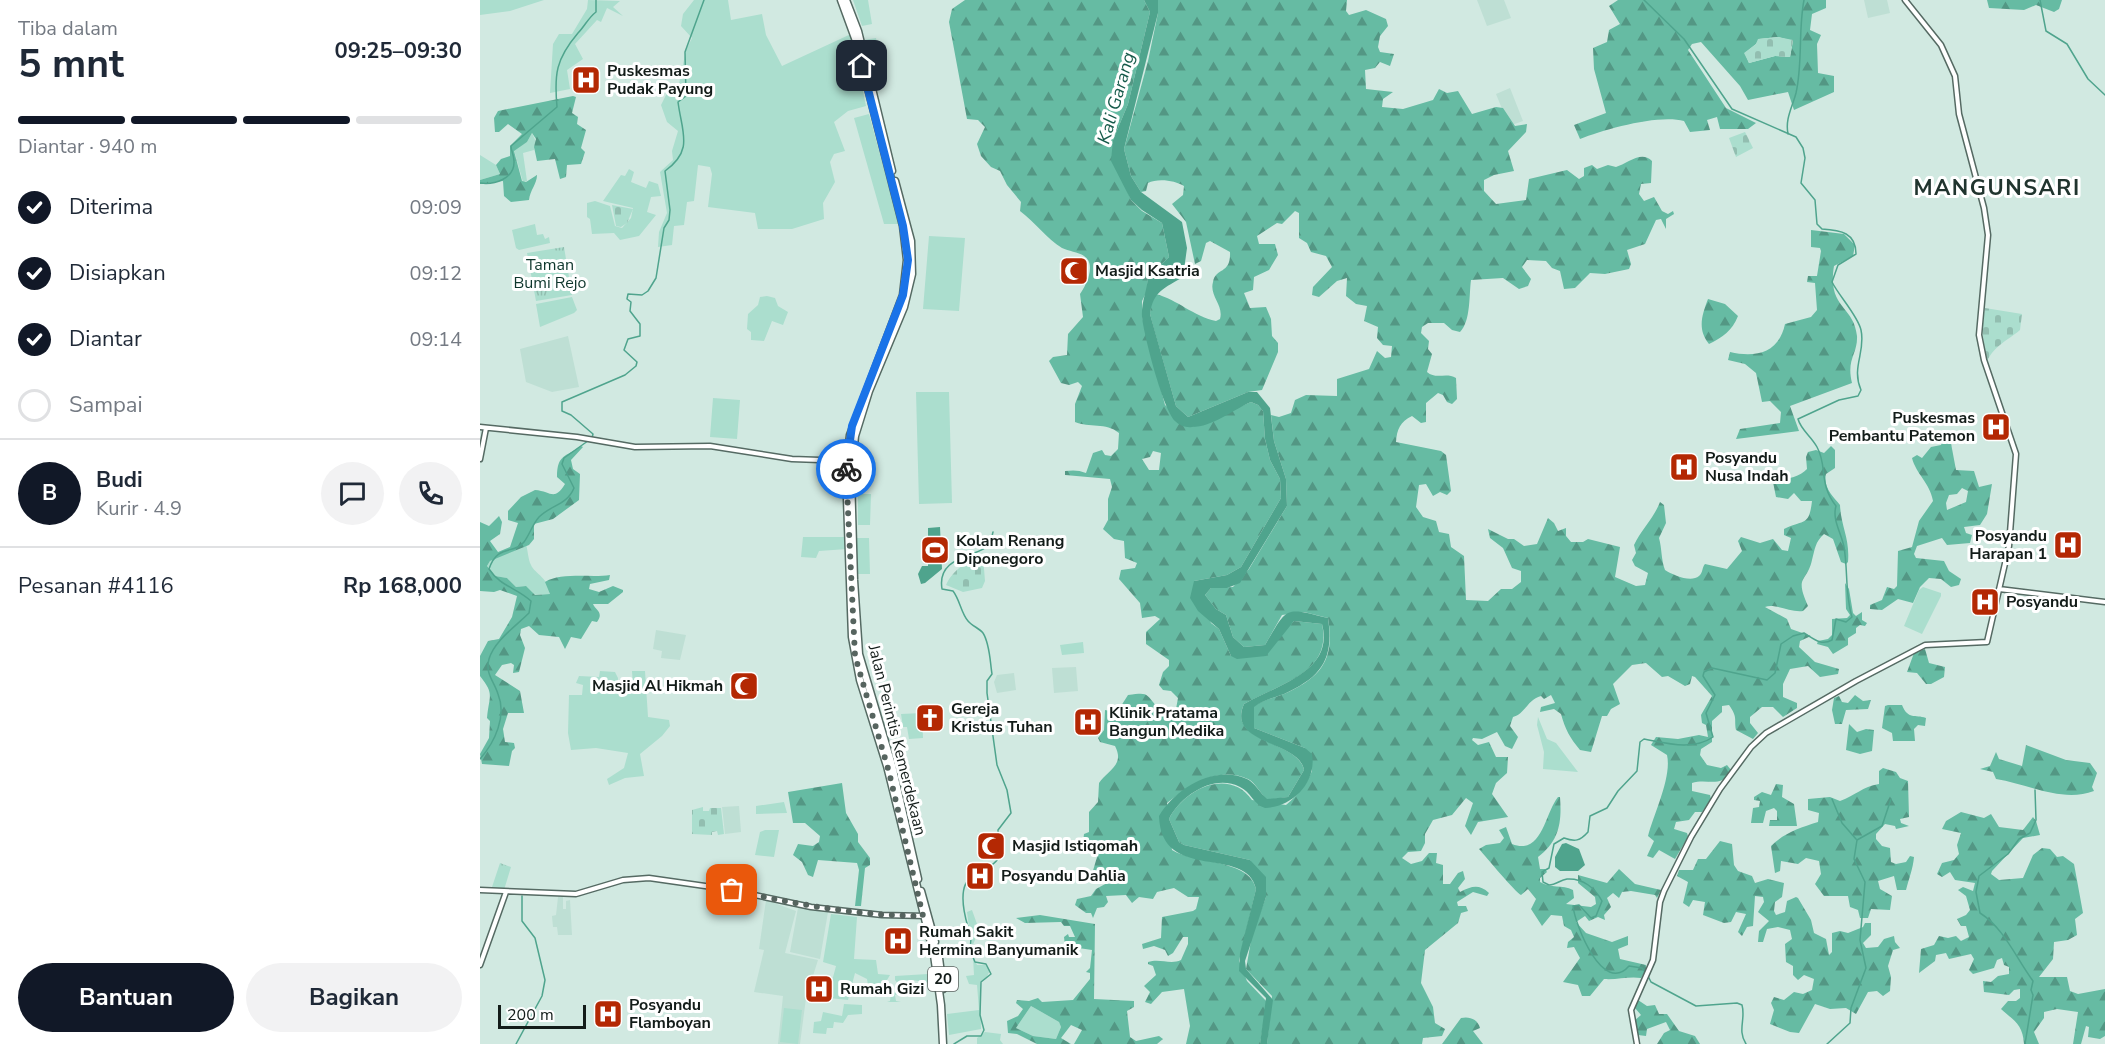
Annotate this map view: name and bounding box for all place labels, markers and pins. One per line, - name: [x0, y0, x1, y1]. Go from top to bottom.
- pin: [836, 40, 887, 91]
- place label: Puskesmas Pudak Payung: [607, 60, 713, 100]
- hospital icon: Puskesmas Pudak Payung: [570, 64, 602, 96]
- mosque icon: Masjid Ksatria: [1058, 255, 1090, 287]
- place label: Masjid Ksatria: [1095, 260, 1200, 282]
- place label: Puskesmas Pembantu Patemon: [1829, 407, 1975, 447]
- hospital icon: Puskesmas Pembantu Patemon: [1980, 411, 2012, 443]
- place label: Posyandu Nusa Indah: [1705, 447, 1789, 487]
- hospital icon: Posyandu Nusa Indah: [1668, 451, 1700, 483]
- place label: Posyandu Harapan 1: [1969, 525, 2047, 565]
- hospital icon: Posyandu Harapan 1: [2052, 529, 2084, 561]
- place label: Kolam Renang Diponegoro: [956, 530, 1064, 570]
- sports icon: Kolam Renang Diponegoro: [919, 534, 951, 566]
- hospital icon: Posyandu: [1969, 586, 2001, 618]
- place label: Posyandu: [2006, 591, 2078, 613]
- mosque icon: Masjid Al Hikmah: [728, 670, 760, 702]
- place label: Masjid Al Hikmah: [592, 675, 723, 697]
- place label: Gereja Kristus Tuhan: [951, 698, 1053, 738]
- church icon: Gereja Kristus Tuhan: [914, 702, 946, 734]
- place label: Klinik Pratama Bangun Medika: [1109, 702, 1224, 742]
- hospital icon: Klinik Pratama Bangun Medika: [1072, 706, 1104, 738]
- mosque icon: Masjid Istiqomah: [975, 830, 1007, 862]
- place label: Masjid Istiqomah: [1012, 835, 1138, 857]
- hospital icon: Posyandu Dahlia: [964, 860, 996, 892]
- pin: [706, 864, 757, 915]
- place label: Posyandu Dahlia: [1001, 865, 1126, 887]
- place label: Rumah Sakit Hermina Banyumanik: [919, 921, 1079, 961]
- hospital icon: Rumah Sakit Hermina Banyumanik: [882, 925, 914, 957]
- hospital icon: Rumah Gizi: [803, 973, 835, 1005]
- place label: Rumah Gizi: [840, 978, 924, 1000]
- place label: Posyandu Flamboyan: [629, 994, 711, 1034]
- hospital icon: Posyandu Flamboyan: [592, 998, 624, 1030]

